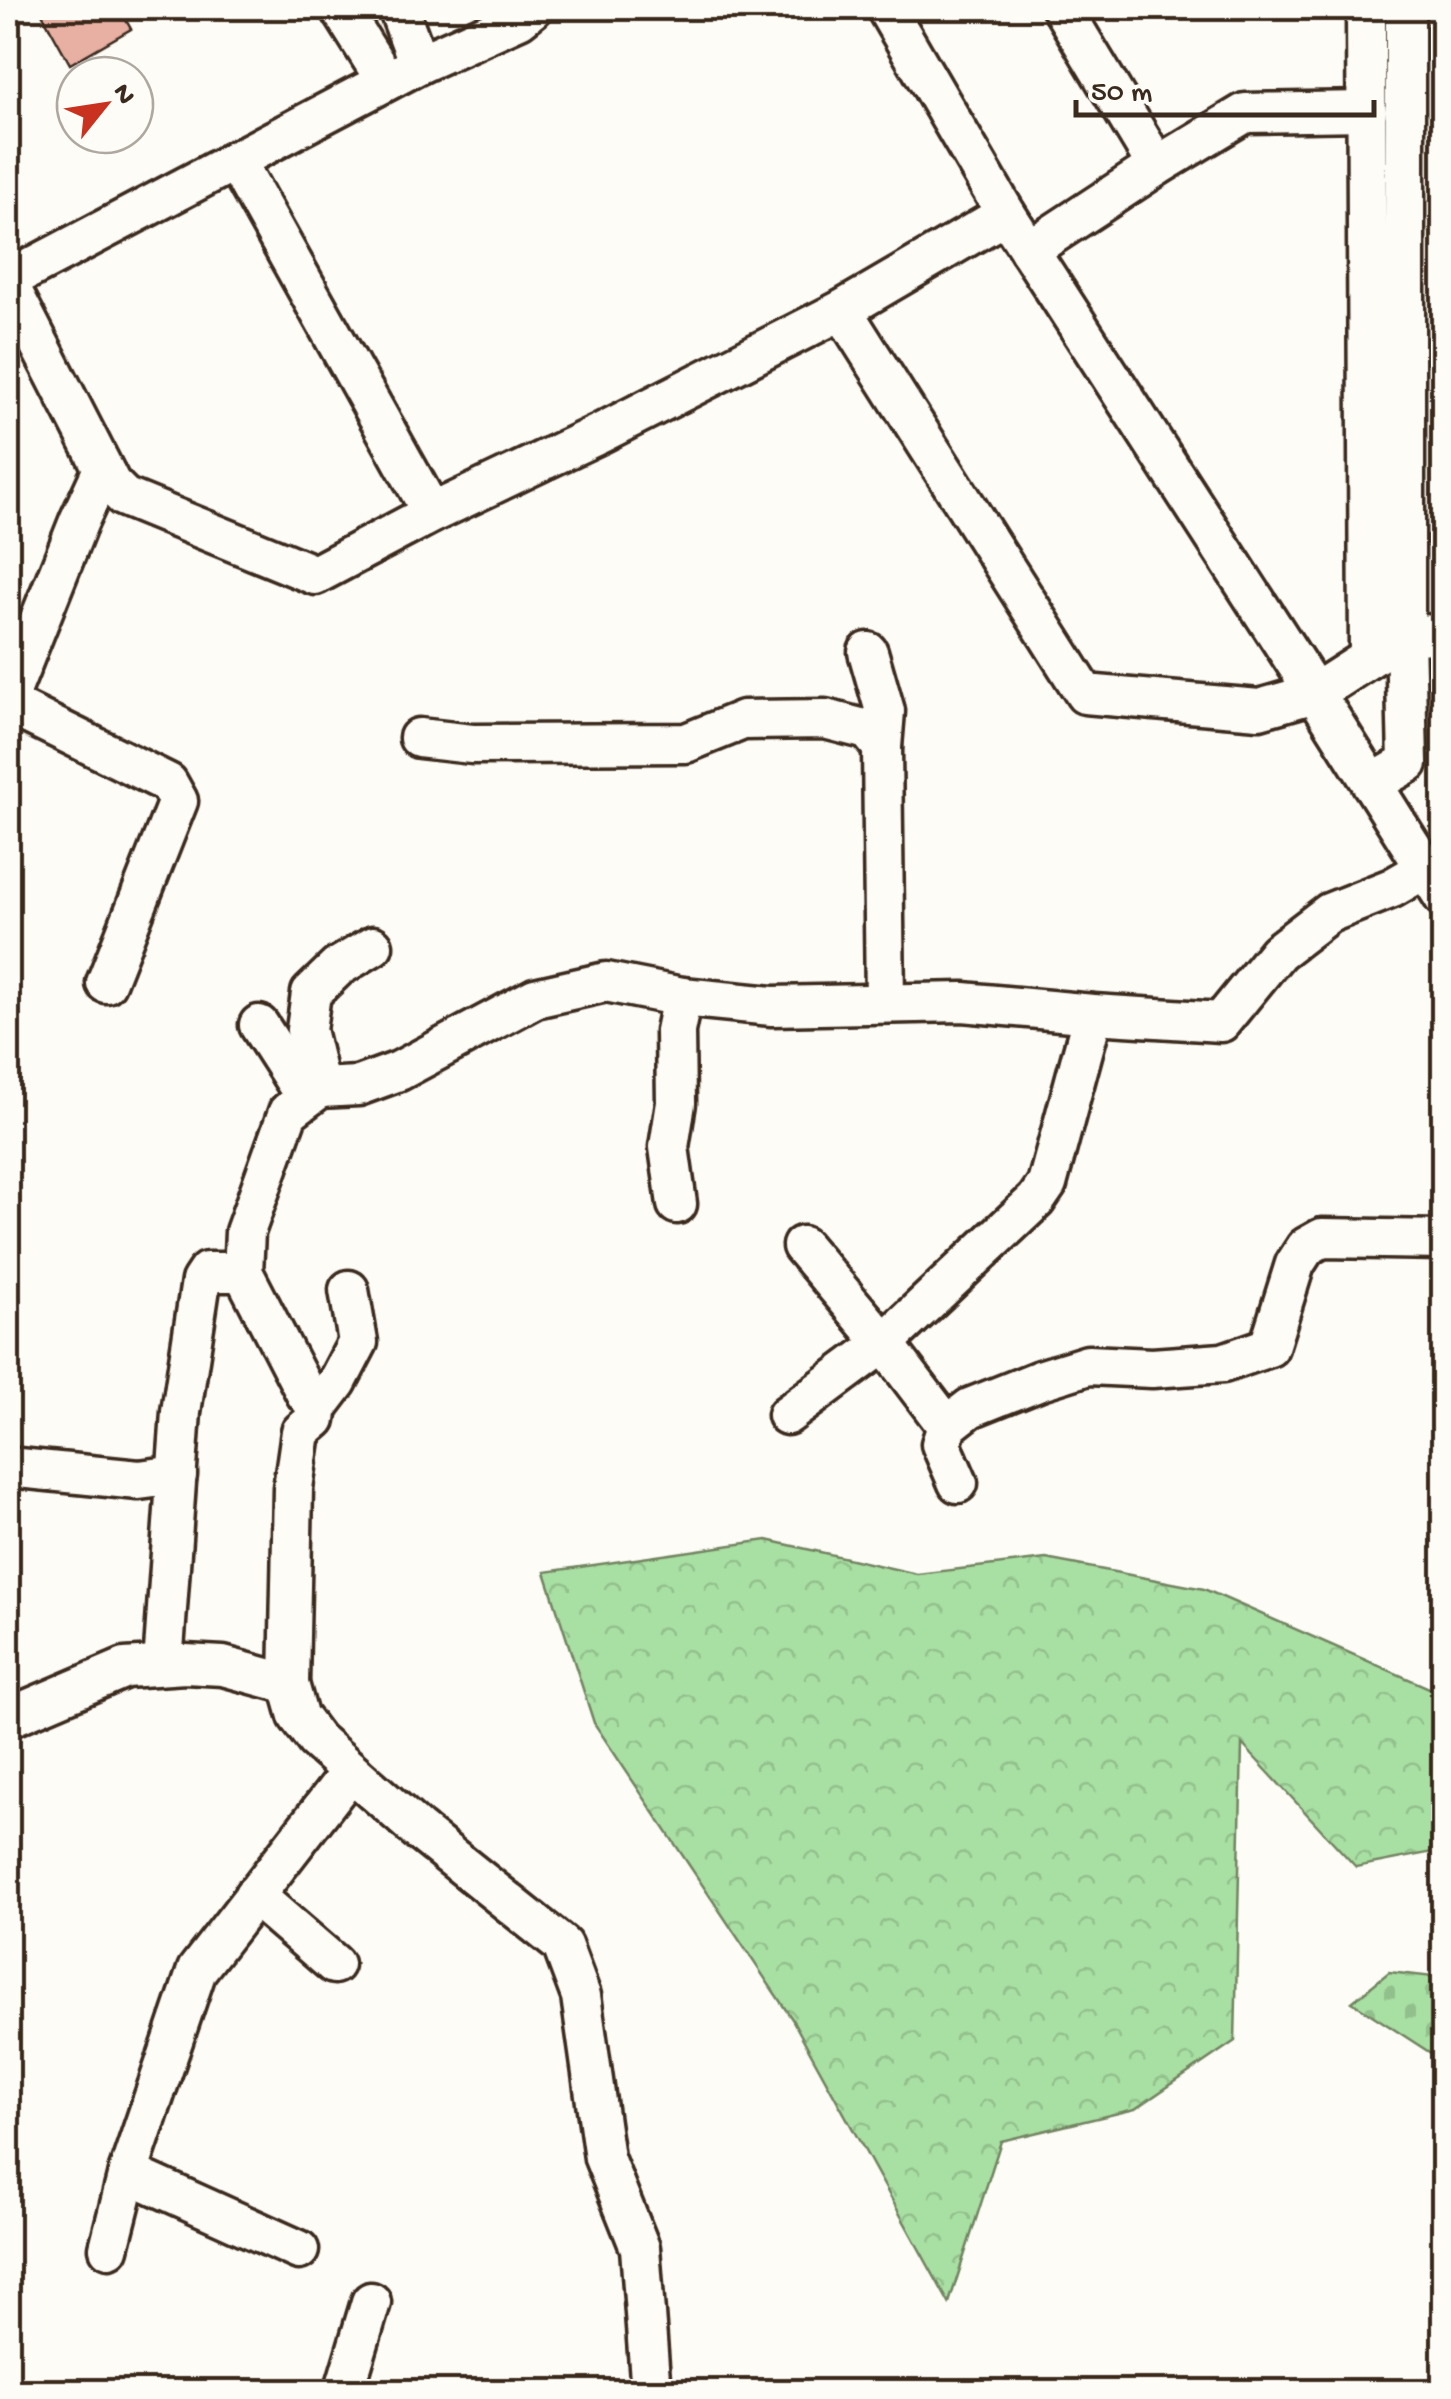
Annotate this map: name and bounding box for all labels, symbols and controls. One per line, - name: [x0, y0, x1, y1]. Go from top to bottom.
- north arrow: [55, 55, 155, 155]
- scale bar: [1076, 55, 1374, 117]
- text: 50 m: [1091, 77, 1152, 112]
- text: N: [104, 79, 142, 111]

